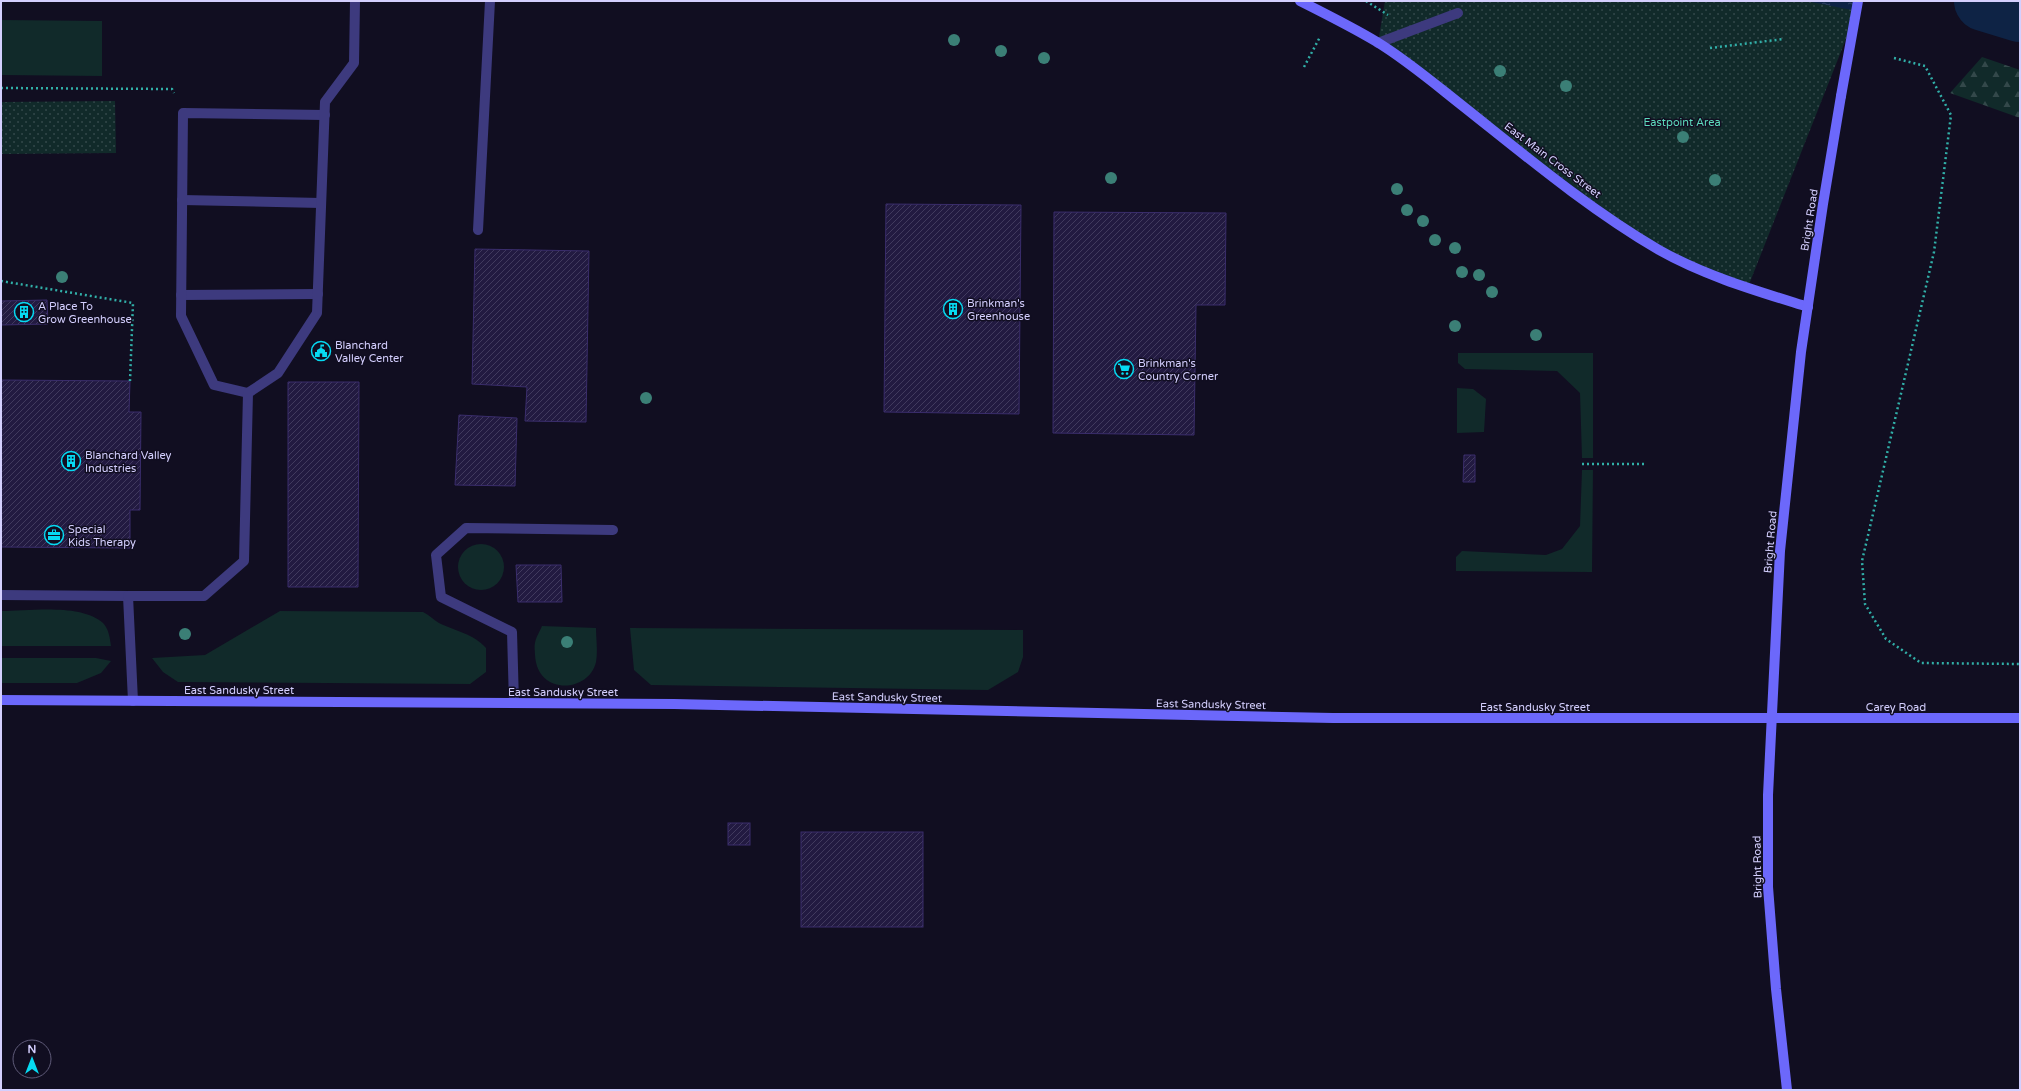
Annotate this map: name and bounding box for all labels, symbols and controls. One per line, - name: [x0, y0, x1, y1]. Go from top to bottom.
- park label: Eastpoint Area: [1643, 116, 1721, 129]
- street label: East Main Cross Street: [1502, 120, 1604, 201]
- street label: Bright Road: [1798, 188, 1821, 252]
- place label: Brinkman's Greenhouse: [967, 297, 1030, 323]
- building icon: Brinkman's Greenhouse: [942, 298, 964, 320]
- place label: A Place To Grow Greenhouse: [38, 300, 132, 326]
- building icon: A Place To Grow Greenhouse: [13, 301, 35, 323]
- place label: Blanchard Valley Center: [335, 339, 404, 365]
- public building icon: Blanchard Valley Center: [310, 340, 332, 362]
- place label: Brinkman's Country Corner: [1138, 357, 1219, 383]
- supermarket icon: Brinkman's Country Corner: [1113, 358, 1135, 380]
- place label: Blanchard Valley Industries: [85, 449, 172, 475]
- building icon: Blanchard Valley Industries: [60, 450, 82, 472]
- street label: Bright Road: [1761, 510, 1780, 574]
- place label: Special Kids Therapy: [68, 523, 136, 549]
- office icon: Special Kids Therapy: [43, 524, 65, 546]
- street label: East Sandusky Street: [184, 684, 294, 697]
- street label: East Sandusky Street: [508, 686, 618, 699]
- street label: East Sandusky Street: [832, 690, 942, 705]
- street label: East Sandusky Street: [1156, 697, 1266, 712]
- street label: East Sandusky Street: [1480, 701, 1590, 714]
- street label: Carey Road: [1866, 701, 1926, 714]
- street label: Bright Road: [1750, 835, 1765, 898]
- north arrow: [12, 1039, 52, 1079]
- text: N: [28, 1043, 36, 1056]

